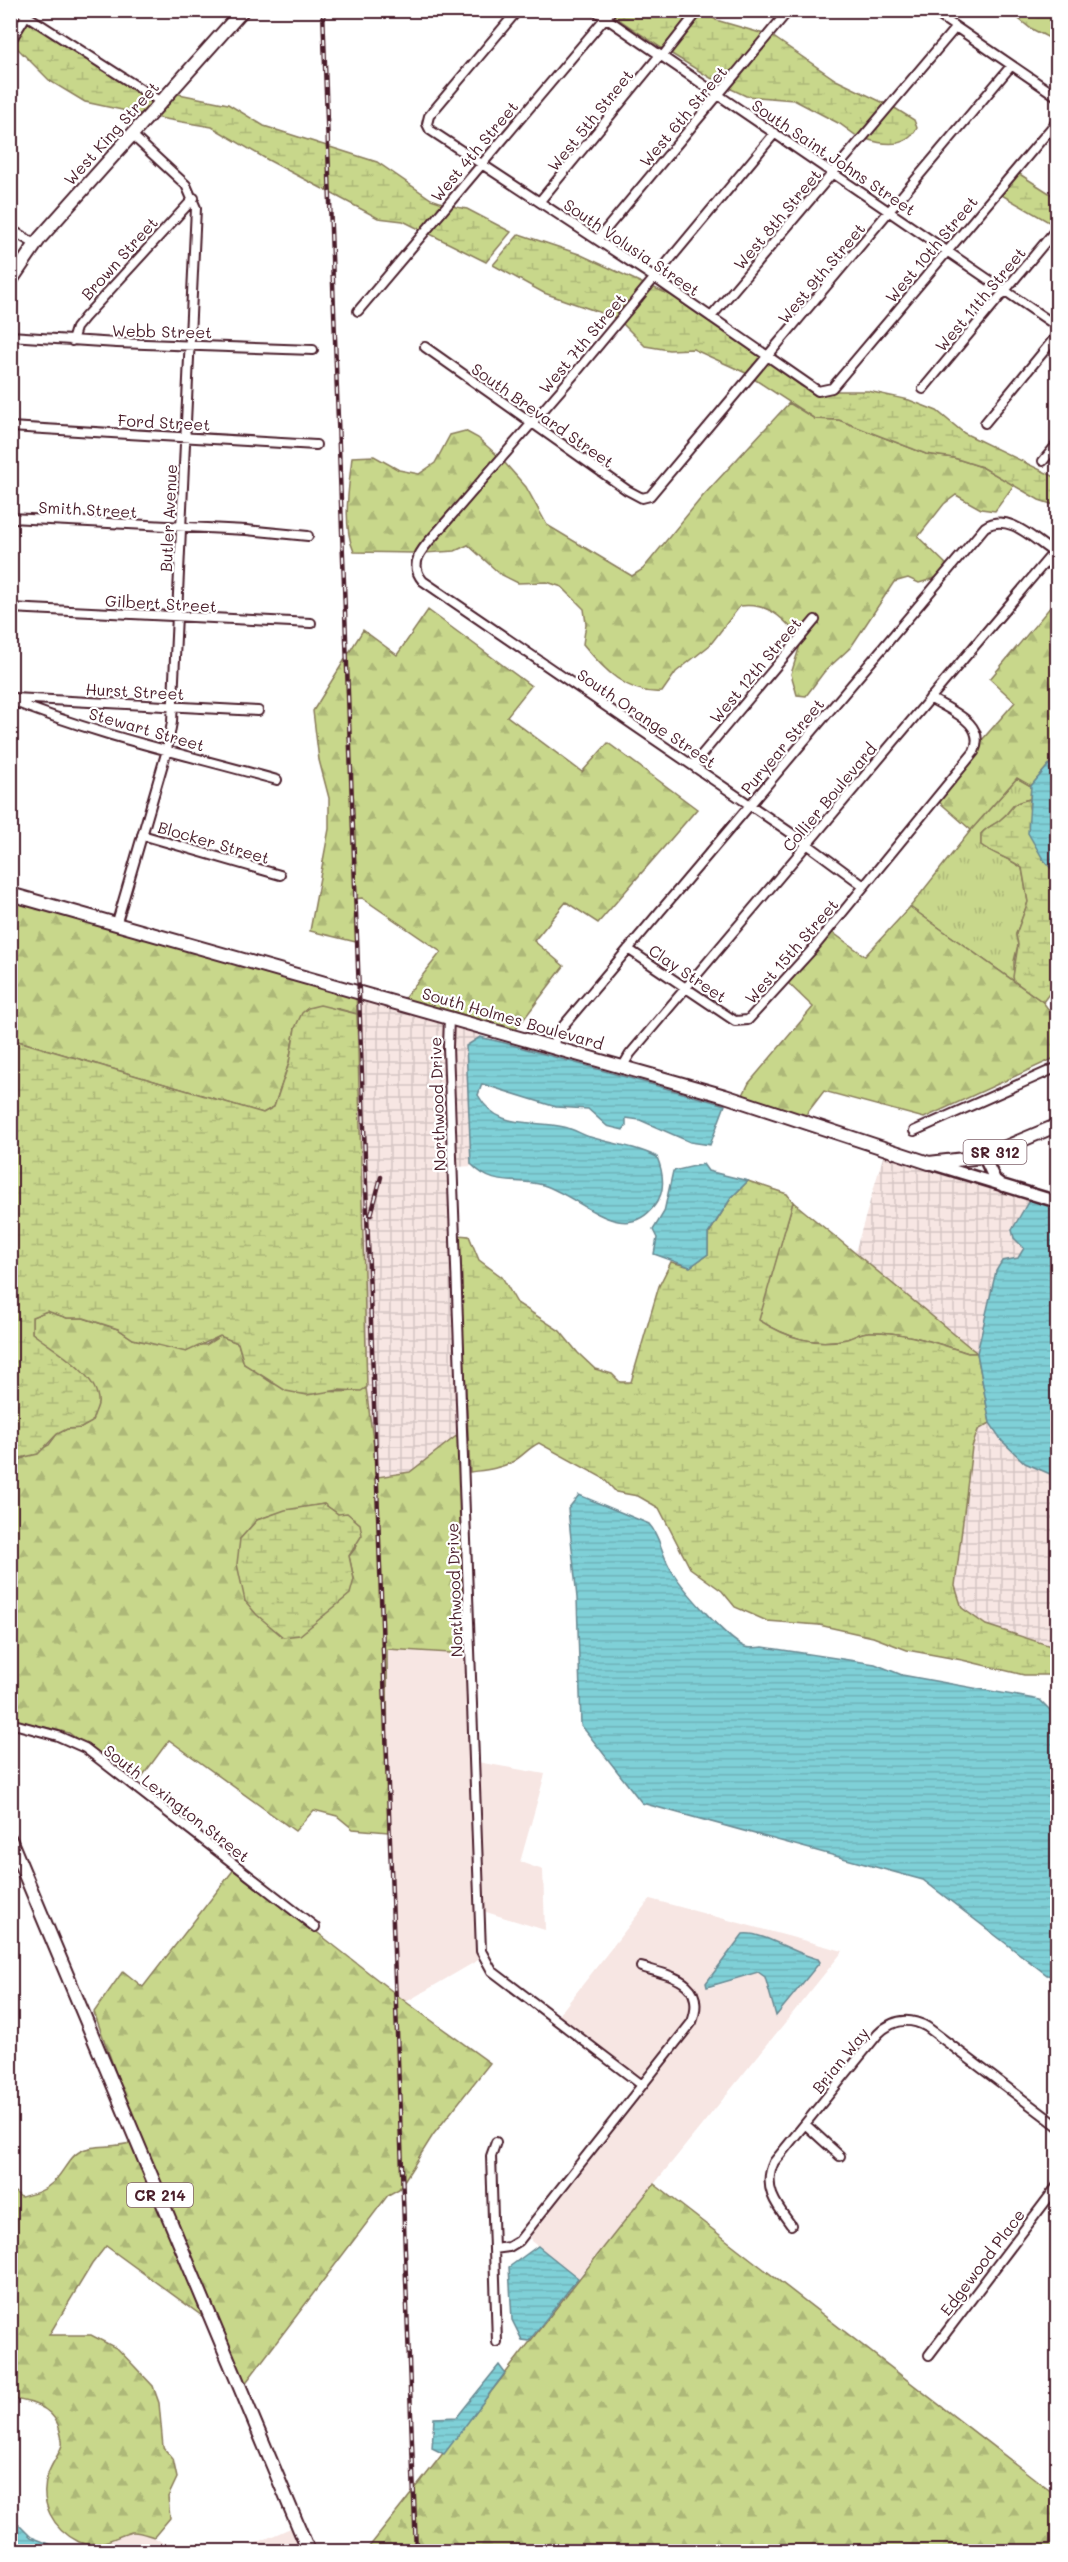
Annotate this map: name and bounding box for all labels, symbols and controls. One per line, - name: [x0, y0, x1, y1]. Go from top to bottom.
- street label: West 6th Street: [635, 61, 731, 171]
- street label: West 5th Street: [542, 65, 638, 175]
- street label: West King Street: [59, 77, 163, 189]
- street label: South Saint Johns Street: [748, 94, 920, 220]
- street label: West 4th Street: [426, 96, 522, 206]
- street label: West 8th Street: [729, 164, 825, 274]
- street label: West 10th Street: [880, 191, 982, 307]
- street label: South Volusia Street: [560, 194, 704, 300]
- street label: Brown Street: [76, 212, 162, 304]
- street label: West 9th Street: [773, 218, 869, 328]
- street label: West 11th Street: [930, 242, 1030, 356]
- street label: West 7th Street: [534, 288, 630, 398]
- street label: Webb Street: [112, 320, 212, 342]
- street label: South Brevard Street: [468, 358, 618, 472]
- street label: Ford Street: [117, 409, 211, 435]
- street label: Butler Avenue: [155, 463, 181, 573]
- street label: Smith Street: [38, 496, 138, 522]
- street label: Gilbert Street: [105, 590, 217, 616]
- street label: West 12th Street: [705, 613, 805, 727]
- street label: South Orange Street: [573, 664, 721, 772]
- street label: Hurst Street: [85, 678, 185, 704]
- street label: Puryear Street: [736, 694, 828, 798]
- street label: Stewart Street: [87, 702, 207, 756]
- street label: Collier Boulevard: [777, 738, 881, 856]
- street label: Blocker Street: [156, 816, 272, 868]
- street label: West 15th Street: [740, 894, 842, 1008]
- street label: Clay Street: [645, 939, 731, 1007]
- street label: South Holmes Boulevard: [420, 982, 606, 1054]
- street label: Northwood Drive: [424, 1037, 450, 1171]
- road number: SR 312: [964, 1140, 1026, 1164]
- street label: Northwood Drive: [441, 1523, 467, 1657]
- street label: South Lexington Street: [100, 1740, 254, 1866]
- street label: Brian Way: [807, 2023, 873, 2097]
- road number: CR 214: [127, 2183, 193, 2207]
- street label: Edgewood Place: [935, 2204, 1029, 2320]

